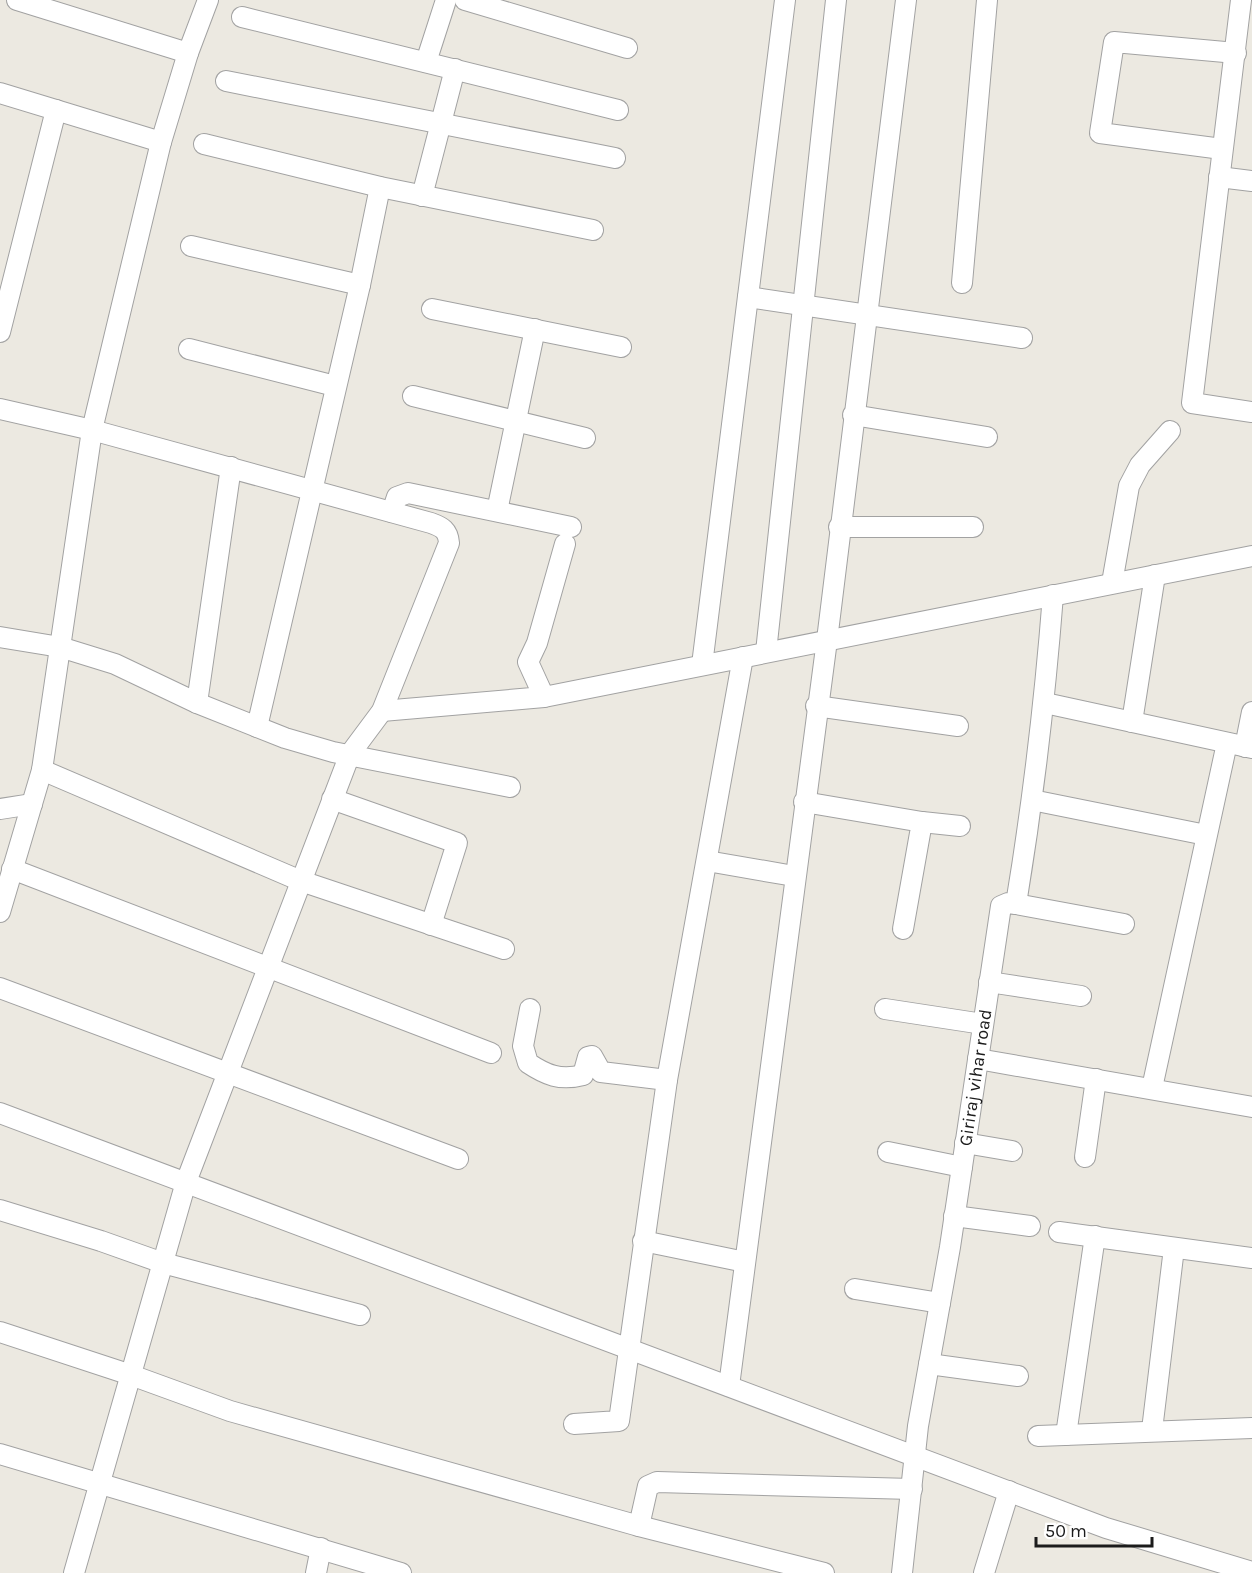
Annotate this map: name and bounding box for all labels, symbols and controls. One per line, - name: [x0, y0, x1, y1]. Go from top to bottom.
- street label: Giriraj vihar road: [954, 1008, 996, 1148]
- scale bar: [1036, 1510, 1152, 1548]
- text: 50 m: [1045, 1520, 1087, 1542]

